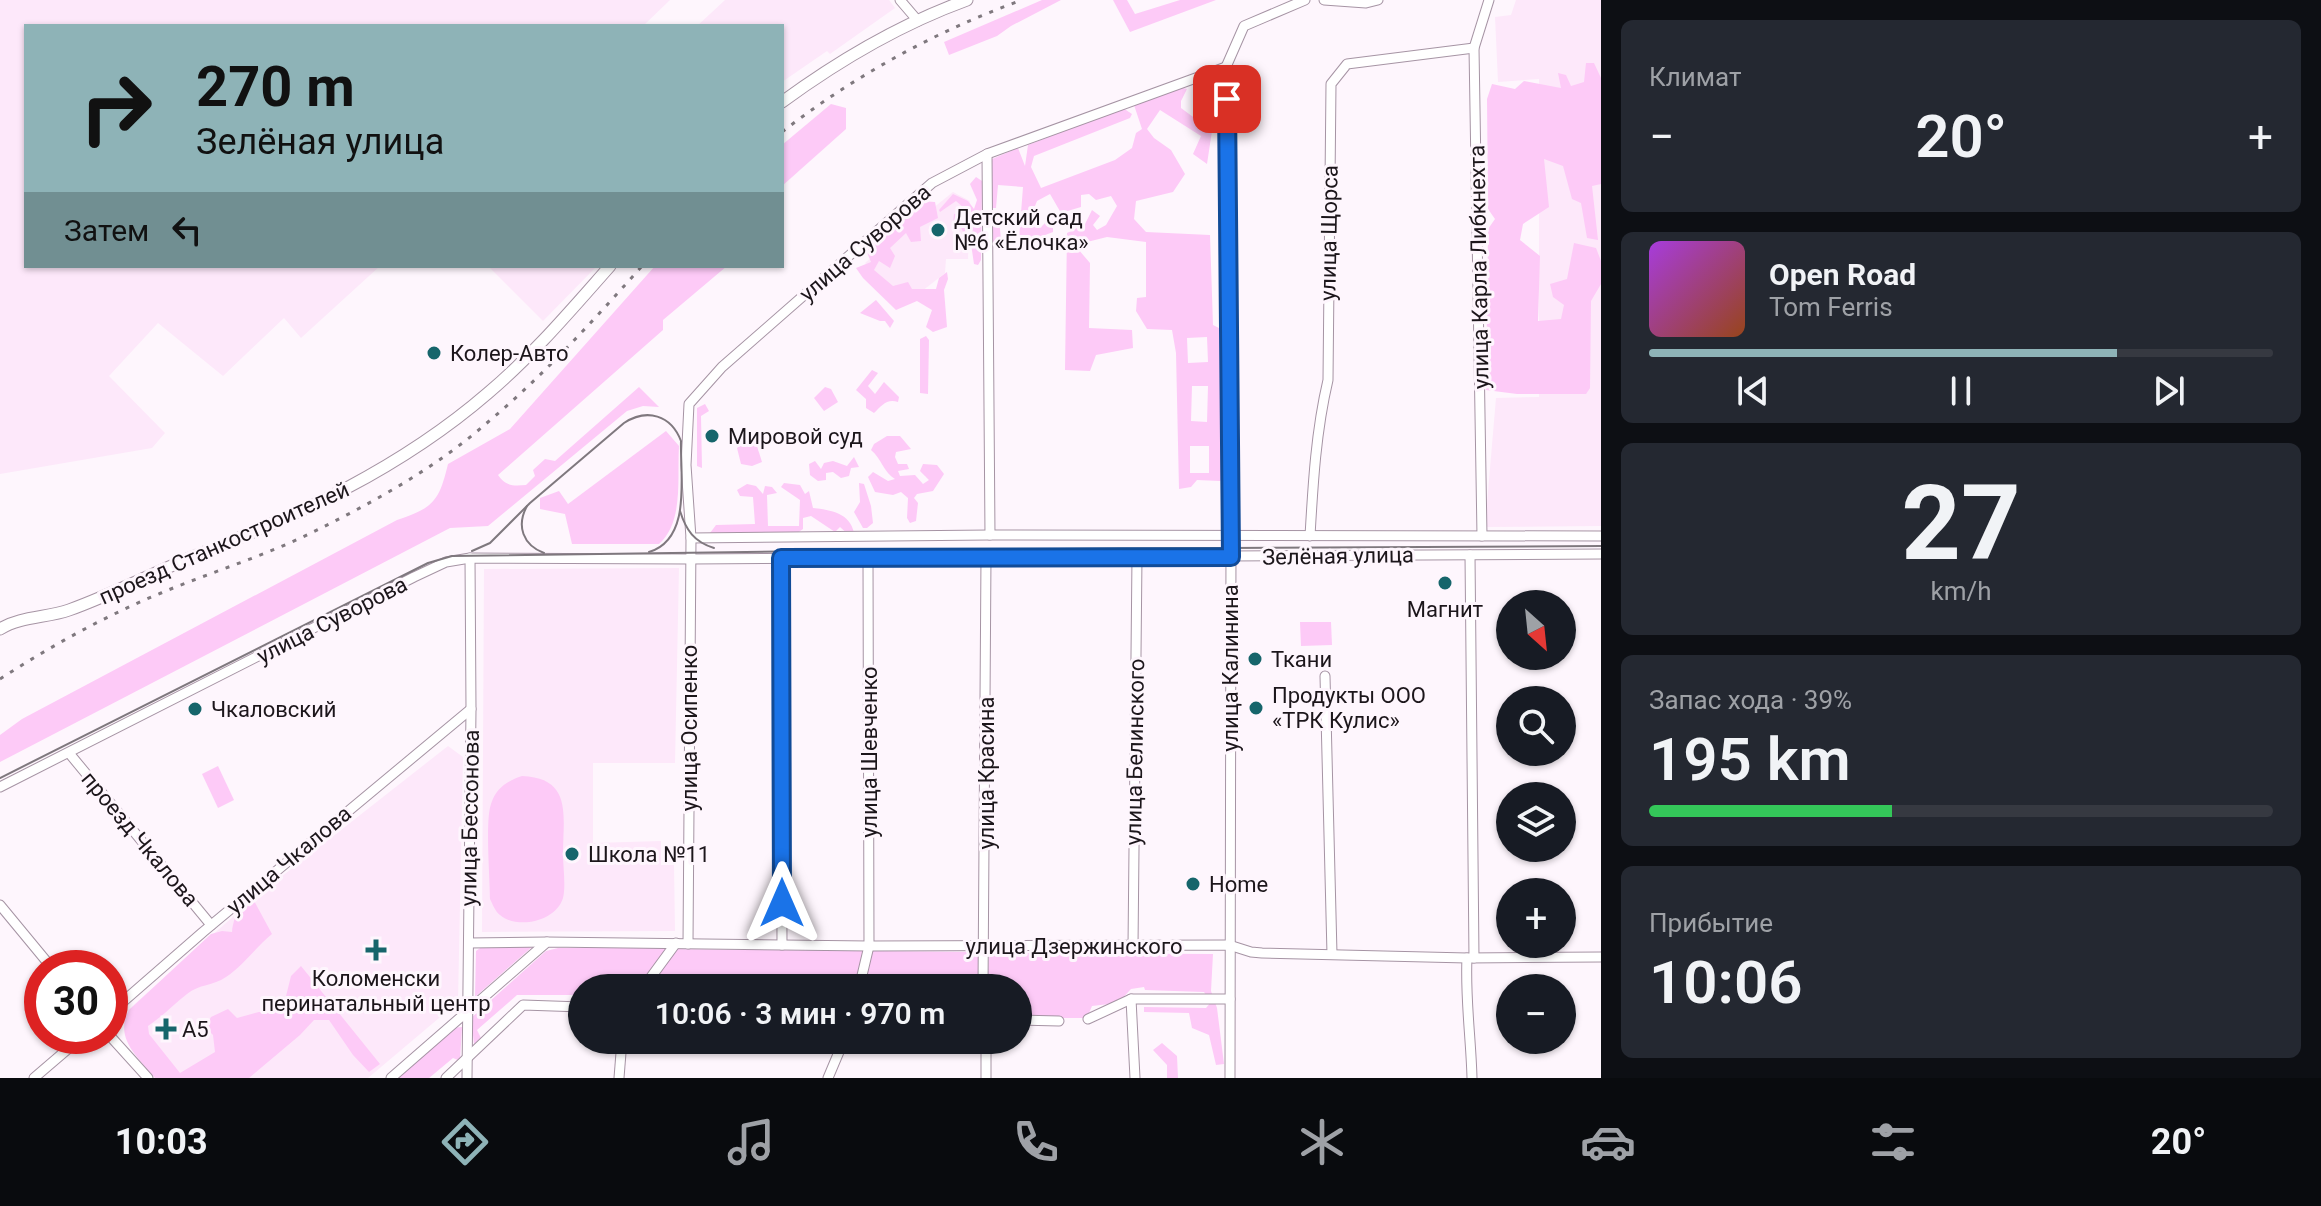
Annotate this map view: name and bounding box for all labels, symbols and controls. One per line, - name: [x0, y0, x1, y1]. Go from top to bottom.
- text: 270 m: [196, 54, 355, 120]
- icon: right: [64, 56, 168, 160]
- text: Климат: [1649, 62, 1741, 92]
- pin: [1193, 65, 1261, 133]
- icon: arrive: [1205, 77, 1249, 121]
- text: 20°: [1915, 101, 2007, 172]
- text: −: [1649, 111, 1674, 163]
- text: +: [2248, 111, 2273, 163]
- text: Зелёная улица: [196, 121, 444, 163]
- street label: улица Карла Либкнехта: [1464, 145, 1494, 389]
- street label: улица Щорса: [1315, 165, 1343, 301]
- street label: улица Суворова: [794, 179, 936, 307]
- place label: Детский сад №6 «Ёлочка»: [954, 205, 1089, 255]
- icon: left: [165, 208, 209, 252]
- text: Затем: [64, 213, 149, 248]
- marker: Детский сад №6 «Ёлочка»: [929, 221, 947, 239]
- text: Open Road: [1769, 257, 1916, 292]
- text: Tom Ferris: [1769, 292, 1893, 322]
- place label: Колер-Авто: [450, 341, 569, 366]
- marker: Колер-Авто: [425, 344, 443, 362]
- icon: previous: [1731, 369, 1775, 413]
- icon: pause: [1939, 369, 1983, 413]
- icon: next: [2147, 369, 2191, 413]
- place label: Мировой суд: [728, 424, 863, 449]
- marker: Мировой суд: [703, 427, 721, 445]
- text: 27: [1901, 463, 2021, 584]
- street label: проезд Станкостроителей: [95, 476, 353, 610]
- street label: Зелёная улица: [1262, 542, 1414, 570]
- street label: улица Суворова: [253, 571, 411, 669]
- marker: Магнит: [1436, 574, 1454, 592]
- text: km/h: [1930, 576, 1992, 606]
- street label: улица Калинина: [1218, 584, 1243, 752]
- north arrow: [1496, 590, 1576, 670]
- map controls: [1496, 590, 1576, 1054]
- place label: Магнит: [1407, 597, 1484, 622]
- street label: улица Осипенко: [677, 645, 702, 811]
- place label: Ткани: [1271, 647, 1332, 672]
- marker: Ткани: [1246, 650, 1264, 668]
- street label: улица Белинского: [1121, 658, 1149, 846]
- street label: улица Шевченко: [857, 666, 882, 838]
- place label: Продукты ООО «ТРК Кулис»: [1272, 683, 1426, 733]
- text: Запас хода · 39%: [1649, 685, 1852, 715]
- button: search: [1496, 686, 1576, 766]
- place label: Чкаловский: [211, 697, 337, 722]
- street label: улица Красина: [974, 697, 999, 849]
- marker: Продукты ООО «ТРК Кулис»: [1247, 699, 1265, 717]
- marker: Чкаловский: [186, 700, 204, 718]
- text: 195 km: [1649, 724, 1851, 795]
- street label: улица Бессонова: [456, 729, 484, 907]
- street label: проезд Чкалова: [76, 767, 204, 911]
- button: layers: [1496, 782, 1576, 862]
- street label: улица Чкалова: [222, 801, 356, 919]
- place label: Школа №11: [588, 842, 710, 867]
- marker: Школа №11: [563, 845, 581, 863]
- position arrow: [740, 861, 824, 945]
- place label: Home: [1209, 872, 1268, 897]
- marker: Home: [1184, 875, 1202, 893]
- button: +: [1496, 878, 1576, 958]
- text: Прибытие: [1649, 908, 1773, 938]
- street label: улица Дзержинского: [966, 934, 1182, 959]
- marker: Коломенски перинатальный центр: [365, 939, 387, 961]
- text: 10:06: [1649, 947, 1802, 1018]
- speed limit sign: 30: [24, 950, 128, 1054]
- place label: Коломенски перинатальный центр: [261, 966, 491, 1016]
- button: −: [1496, 974, 1576, 1054]
- text: 10:06 · 3 мин · 970 m: [655, 996, 945, 1031]
- place label: А5: [182, 1017, 209, 1042]
- marker: А5: [157, 1020, 175, 1038]
- icon: directions: [437, 1114, 493, 1170]
- icon: music: [723, 1114, 779, 1170]
- icon: phone: [1008, 1114, 1064, 1170]
- icon: climate: [1294, 1114, 1350, 1170]
- icon: car: [1580, 1114, 1636, 1170]
- icon: filters: [1865, 1114, 1921, 1170]
- text: 10:03: [115, 1121, 208, 1163]
- text: 20°: [2151, 1121, 2206, 1163]

